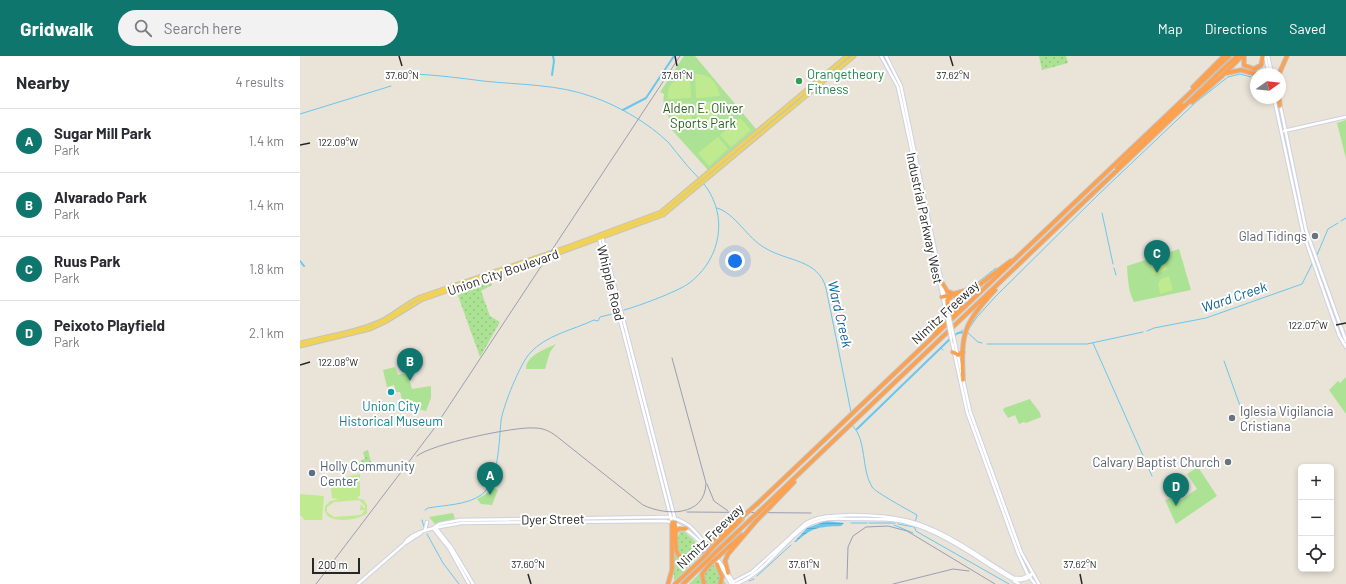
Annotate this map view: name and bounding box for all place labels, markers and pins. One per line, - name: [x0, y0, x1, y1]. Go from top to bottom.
- place label: Orangetheory Fitness: [807, 66, 884, 97]
- marker: Orangetheory Fitness: [794, 76, 804, 86]
- place label: Glad Tidings: [1239, 228, 1307, 244]
- marker: Glad Tidings: [1310, 231, 1320, 241]
- pin: C: [1144, 240, 1170, 273]
- pin: B: [397, 348, 423, 381]
- marker: Union City Historical Museum: [386, 387, 396, 397]
- place label: Union City Historical Museum: [339, 398, 443, 429]
- place label: Iglesia Vigilancia Cristiana: [1240, 403, 1333, 434]
- marker: Iglesia Vigilancia Cristiana: [1227, 413, 1237, 423]
- place label: Calvary Baptist Church: [1092, 454, 1220, 470]
- marker: Calvary Baptist Church: [1223, 457, 1233, 467]
- place label: Holly Community Center: [320, 458, 415, 489]
- pin: A: [477, 462, 503, 495]
- marker: Holly Community Center: [307, 468, 317, 478]
- pin: D: [1163, 473, 1189, 506]

